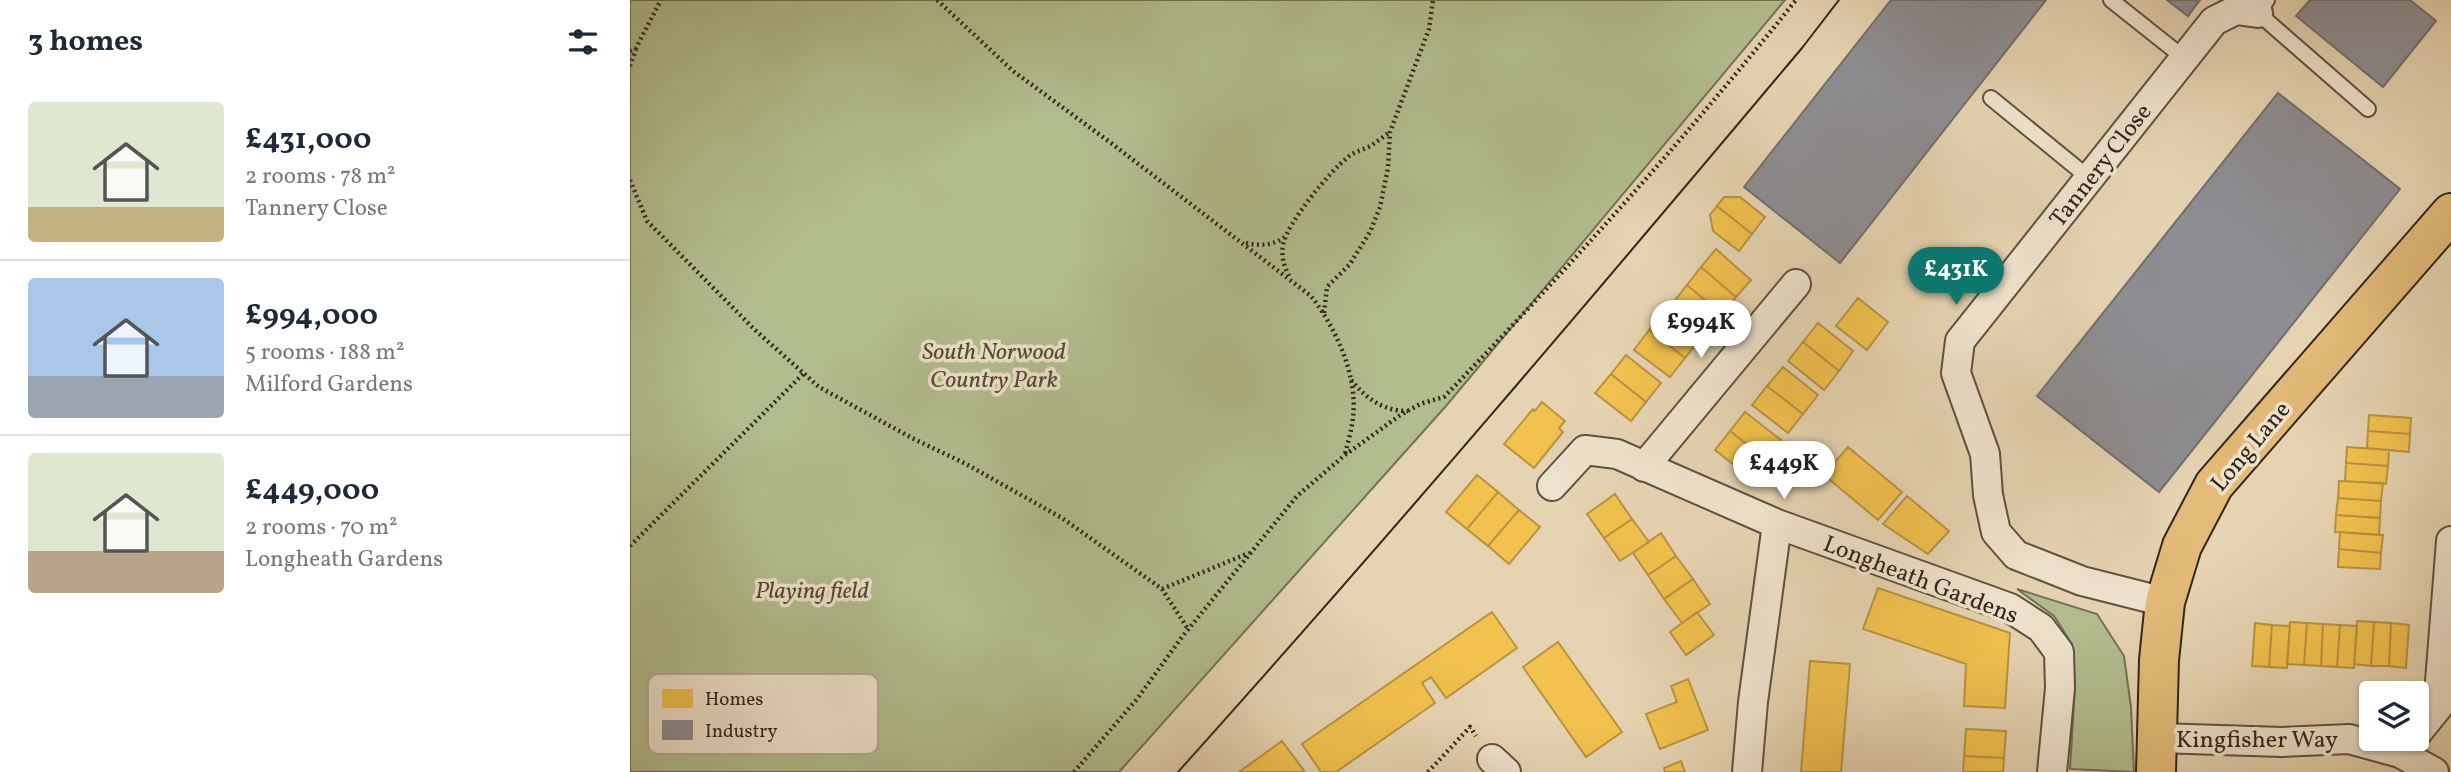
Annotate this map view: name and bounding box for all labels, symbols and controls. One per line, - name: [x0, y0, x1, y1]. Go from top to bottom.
- text: 3 homes: [28, 21, 143, 63]
- icon: filters: [564, 23, 602, 61]
- street label: Tannery Close: [2042, 97, 2161, 235]
- text: £431,000: [245, 119, 372, 161]
- icon: home: [84, 130, 168, 214]
- text: 2 rooms · 78 m²: [245, 161, 396, 193]
- text: Tannery Close: [245, 193, 388, 225]
- pin: £431K: [1907, 247, 2005, 307]
- text: £431K: [1924, 254, 1988, 286]
- text: £994,000: [245, 295, 378, 337]
- pin: £994K: [1652, 300, 1750, 360]
- icon: home: [84, 306, 168, 390]
- text: £994K: [1667, 307, 1736, 339]
- park label: South Norwood Country Park: [922, 336, 1066, 398]
- text: 5 rooms · 188 m²: [245, 337, 404, 369]
- text: Milford Gardens: [245, 369, 413, 401]
- street label: Long Lane: [2204, 395, 2299, 500]
- pin: £449K: [1735, 442, 1833, 501]
- text: £449K: [1749, 448, 1819, 480]
- text: £449,000: [245, 470, 379, 512]
- icon: home: [84, 481, 168, 565]
- text: 2 rooms · 70 m²: [245, 512, 398, 544]
- street label: Longheath Gardens: [1818, 528, 2023, 634]
- text: Longheath Gardens: [245, 544, 443, 576]
- park label: Playing field: [755, 575, 869, 609]
- legend: [648, 674, 878, 754]
- map controls: [2359, 681, 2429, 751]
- button: layers: [2359, 681, 2429, 751]
- text: Homes: [705, 687, 763, 713]
- text: Industry: [705, 719, 778, 745]
- street label: Kingfisher Way: [2176, 724, 2338, 758]

